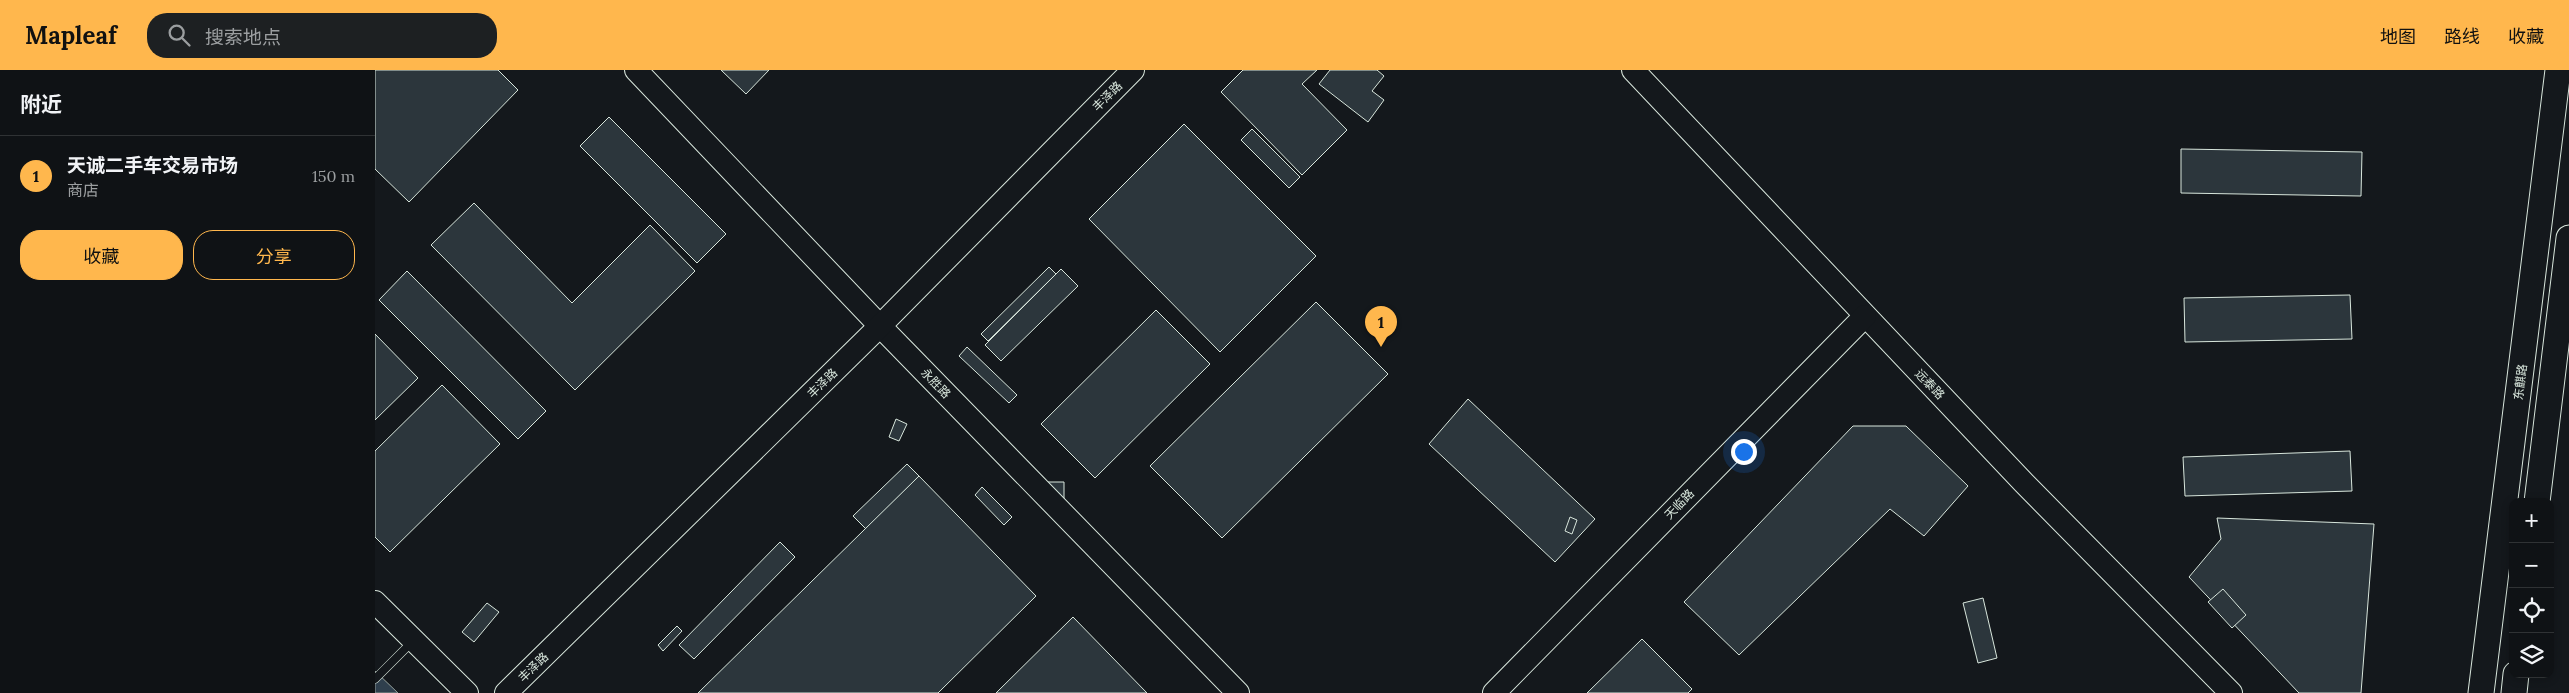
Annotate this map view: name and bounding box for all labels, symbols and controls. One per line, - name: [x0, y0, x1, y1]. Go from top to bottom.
- search box: [147, 13, 497, 58]
- text: Mapleaf: [25, 20, 117, 51]
- icon: search: [165, 21, 193, 49]
- text: 搜索地点: [205, 25, 281, 49]
- text: 地图: [2380, 25, 2416, 48]
- text: 路线: [2444, 25, 2480, 48]
- text: 收藏: [2508, 25, 2544, 48]
- street label: 丰泽路: [1089, 78, 1125, 114]
- text: 附近: [20, 91, 62, 118]
- text: 天诚二手车交易市场: [67, 153, 238, 177]
- text: 1: [33, 166, 39, 186]
- text: 150 m: [312, 166, 355, 186]
- text: 商店: [67, 180, 99, 200]
- button: 收藏: [20, 230, 183, 280]
- button: 分享: [193, 230, 355, 280]
- pin: 1: [1365, 306, 1397, 347]
- street label: 东麒路: [2510, 363, 2530, 401]
- street label: 丰泽路: [804, 365, 840, 401]
- street label: 永胜路: [918, 365, 954, 401]
- street label: 远泰路: [1912, 366, 1948, 402]
- your location: [1731, 439, 1757, 465]
- street label: 天临路: [1661, 486, 1697, 522]
- map controls: [2509, 498, 2554, 678]
- button: +: [2509, 498, 2554, 543]
- button: −: [2509, 543, 2554, 588]
- button: locate: [2509, 588, 2554, 633]
- button: layers: [2509, 633, 2554, 678]
- street label: 丰泽路: [515, 649, 551, 685]

